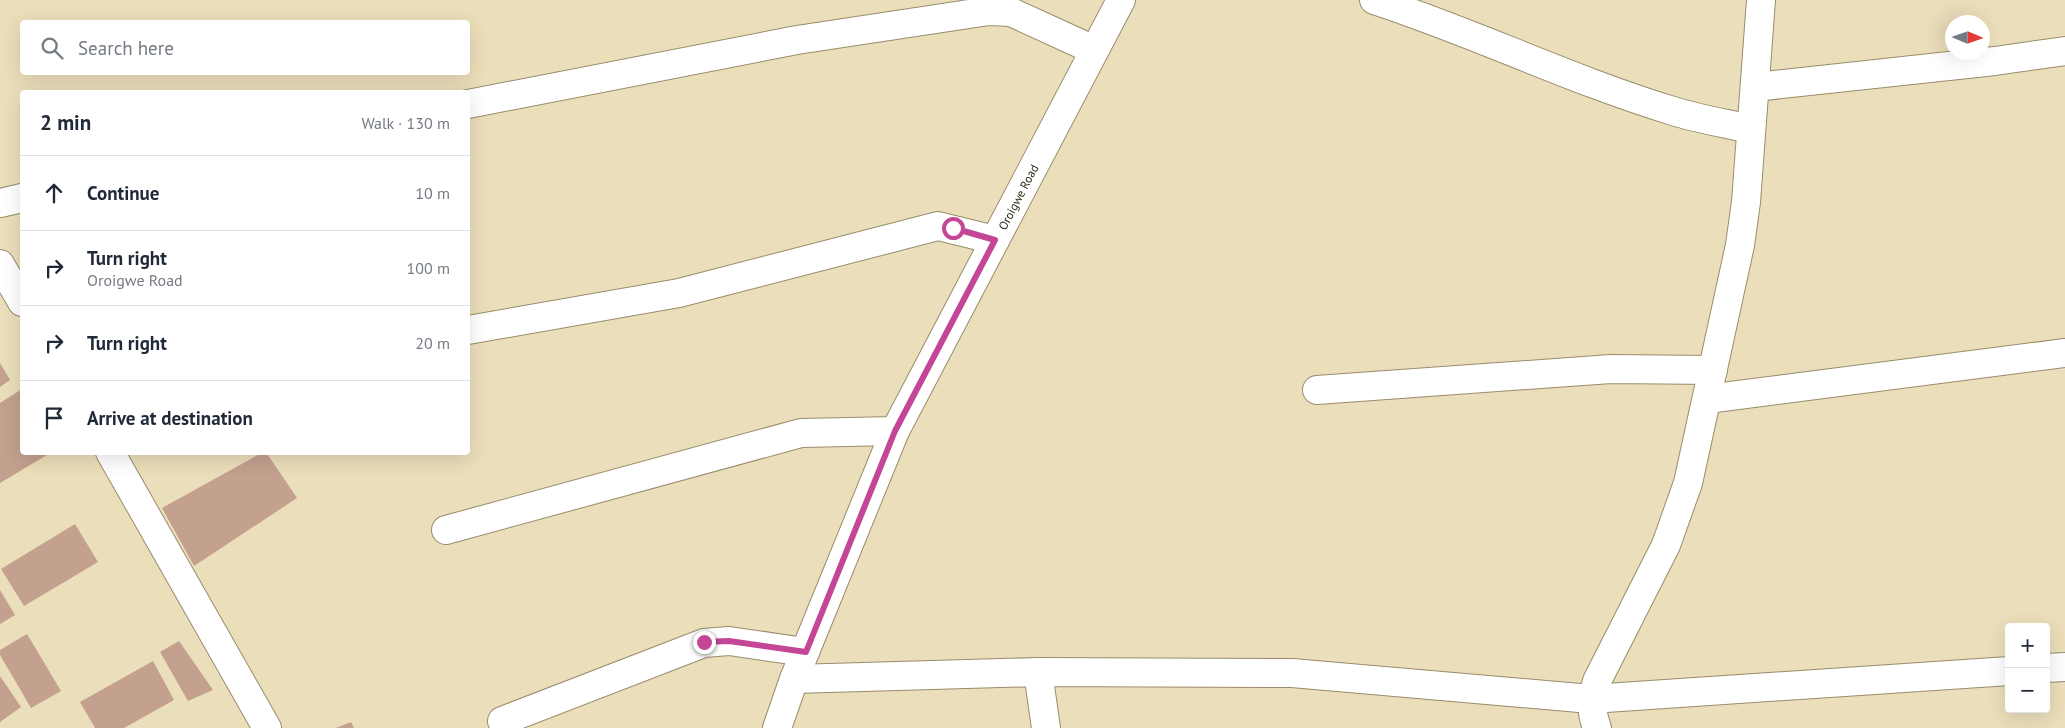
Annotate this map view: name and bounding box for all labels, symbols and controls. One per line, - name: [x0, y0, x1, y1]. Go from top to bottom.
- north arrow: [1945, 15, 1990, 60]
- search box: [20, 20, 470, 75]
- icon: search: [38, 34, 66, 62]
- text: Search here: [78, 36, 174, 60]
- text: 2 min: [40, 109, 91, 136]
- text: Walk · 130 m: [361, 113, 450, 133]
- street label: Oroigwe Road: [994, 162, 1041, 232]
- icon: ahead: [40, 179, 68, 207]
- text: Continue: [87, 181, 159, 205]
- text: 10 m: [415, 183, 450, 203]
- route start: [942, 217, 965, 240]
- text: Turn right: [87, 246, 167, 270]
- icon: right: [40, 254, 68, 282]
- text: 100 m: [407, 258, 450, 278]
- text: Oroigwe Road: [87, 270, 183, 290]
- icon: right: [40, 329, 68, 357]
- text: Turn right: [87, 331, 167, 355]
- text: 20 m: [415, 333, 450, 353]
- icon: arrive: [40, 404, 68, 432]
- text: Arrive at destination: [87, 406, 253, 430]
- map controls: [2005, 623, 2050, 713]
- button: +: [2005, 623, 2050, 668]
- route end: [693, 631, 716, 654]
- button: −: [2005, 668, 2050, 713]

